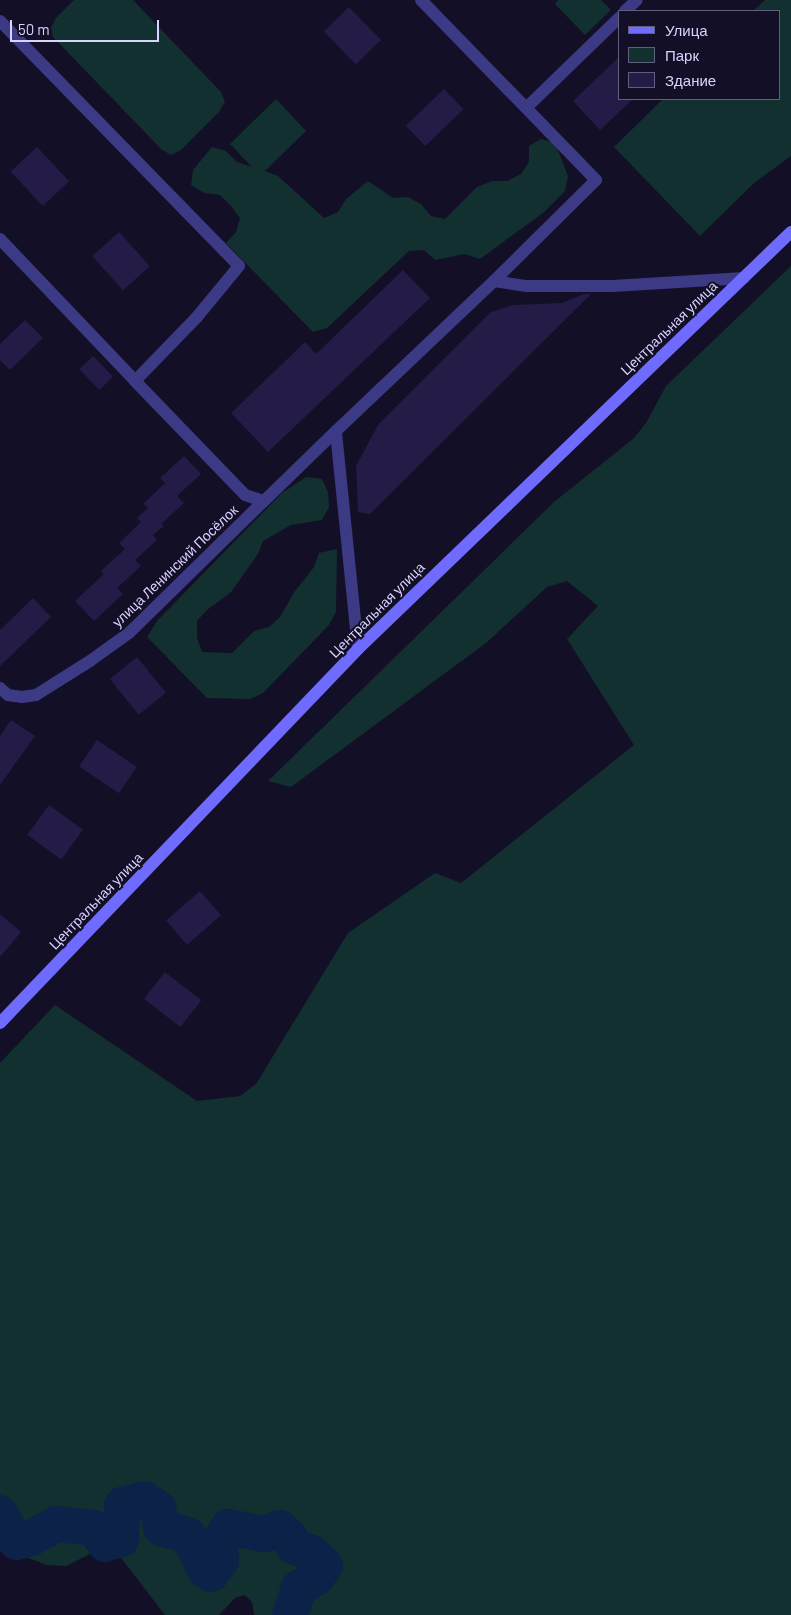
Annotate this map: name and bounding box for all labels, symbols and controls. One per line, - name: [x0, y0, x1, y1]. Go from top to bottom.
- scale bar: [12, 10, 161, 42]
- legend: [618, 10, 781, 100]
- text: 50 m: [18, 20, 50, 38]
- text: Улица: [665, 21, 708, 39]
- text: Парк: [665, 46, 699, 64]
- text: Здание: [665, 71, 716, 89]
- street label: Центральная улица: [617, 278, 721, 378]
- street label: улица Ленинский Посёлок: [109, 502, 241, 630]
- street label: Центральная улица: [326, 559, 428, 661]
- street label: Центральная улица: [46, 849, 146, 953]

